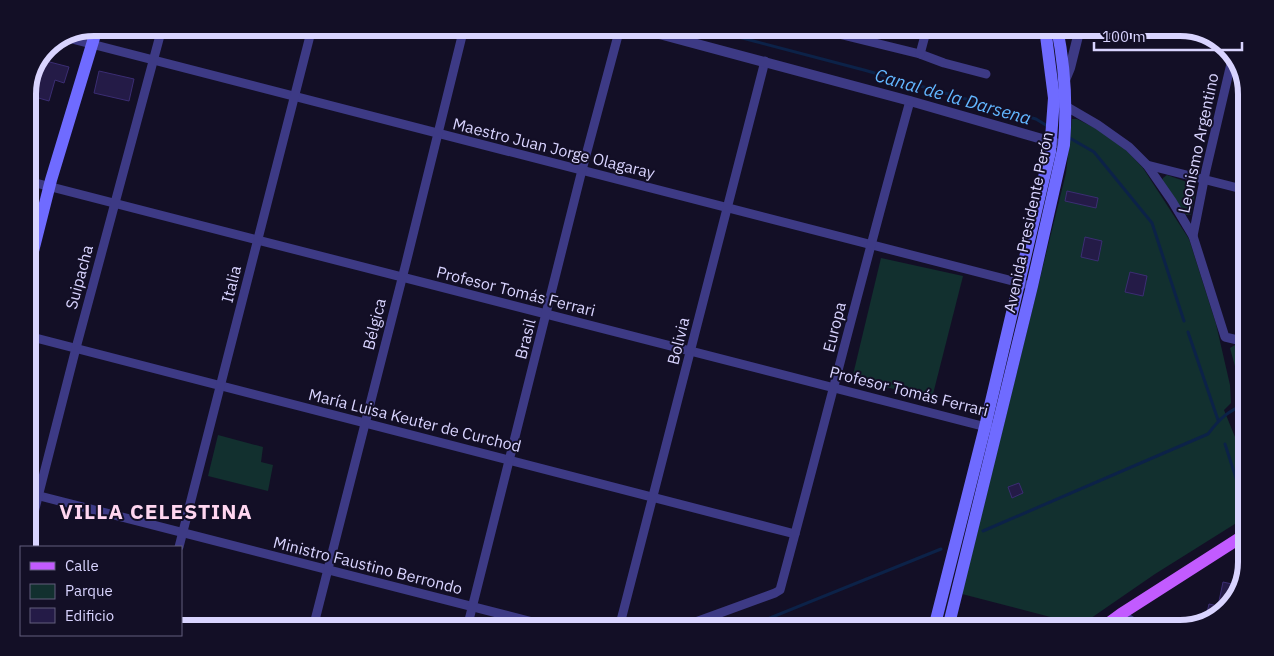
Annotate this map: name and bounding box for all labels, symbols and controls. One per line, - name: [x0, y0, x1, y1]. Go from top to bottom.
- scale bar: [1094, 20, 1242, 52]
- text: 100 m: [1102, 27, 1146, 46]
- water label: Canal de la Darsena: [872, 63, 1034, 130]
- street label: Leonismo Argentino: [1173, 71, 1223, 215]
- street label: Maestro Juan Jorge Olagaray: [451, 113, 657, 183]
- street label: Avenida Presidente Perón: [999, 130, 1057, 314]
- street label: Suipacha: [61, 242, 97, 311]
- street label: Profesor Tomás Ferrari: [434, 262, 598, 320]
- street label: Italia: [217, 263, 245, 305]
- street label: Bélgica: [358, 296, 390, 352]
- street label: Europa: [818, 299, 850, 354]
- street label: Bolivia: [662, 315, 694, 367]
- street label: Brasil: [510, 317, 540, 361]
- street label: Profesor Tomás Ferrari: [827, 362, 991, 420]
- street label: María Luisa Keuter de Curchod: [307, 384, 523, 456]
- district label: VILLA CELESTINA: [59, 497, 253, 525]
- street label: Ministro Faustino Berrondo: [271, 532, 465, 598]
- legend: [20, 546, 182, 636]
- text: Calle: [65, 556, 99, 575]
- text: Parque: [65, 581, 113, 600]
- text: Edificio: [65, 606, 114, 625]

